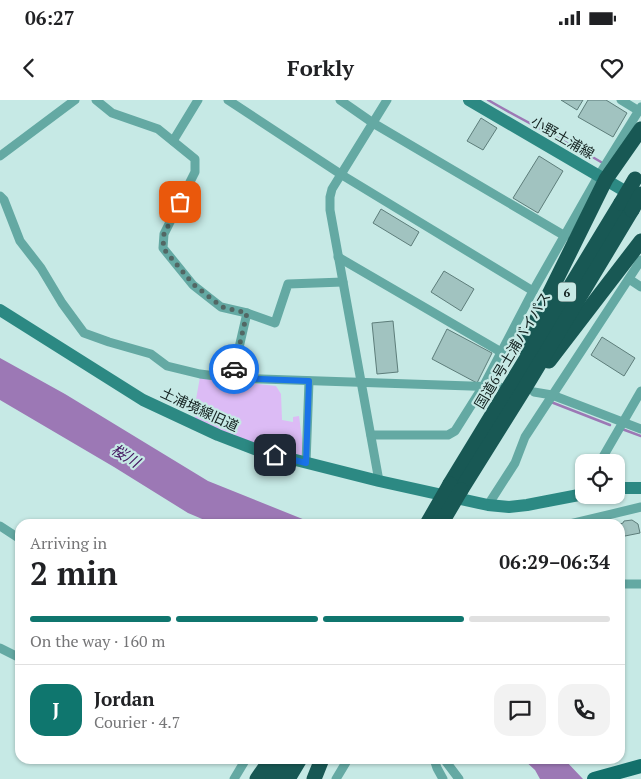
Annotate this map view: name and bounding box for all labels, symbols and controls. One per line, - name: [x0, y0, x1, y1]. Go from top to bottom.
- text: 06:27: [25, 5, 74, 30]
- text: Forkly: [287, 53, 354, 82]
- icon: back: [15, 54, 43, 82]
- icon: heart: [598, 54, 626, 82]
- street label: 小野土浦線: [528, 111, 598, 163]
- pin: [159, 181, 201, 223]
- icon: bag: [166, 188, 194, 216]
- road number: 6: [558, 282, 576, 302]
- street label: 国道6号土浦バイパス: [470, 288, 554, 412]
- courier: [209, 344, 259, 394]
- icon: car: [220, 355, 248, 383]
- street label: 土浦境線旧道: [158, 383, 242, 435]
- pin: [254, 434, 296, 476]
- water label: 桜川: [108, 439, 146, 472]
- icon: home: [261, 441, 289, 469]
- map controls: [575, 454, 625, 504]
- button: locate: [575, 454, 625, 504]
- text: Arriving in: [30, 532, 107, 554]
- text: 06:29–06:34: [499, 549, 610, 574]
- text: 2 min: [30, 552, 118, 594]
- text: On the way · 160 m: [30, 630, 165, 652]
- button: chat: [494, 684, 546, 736]
- button: phone: [558, 684, 610, 736]
- text: Jordan: [94, 686, 155, 711]
- text: J: [53, 697, 59, 722]
- text: Courier · 4.7: [94, 711, 180, 733]

